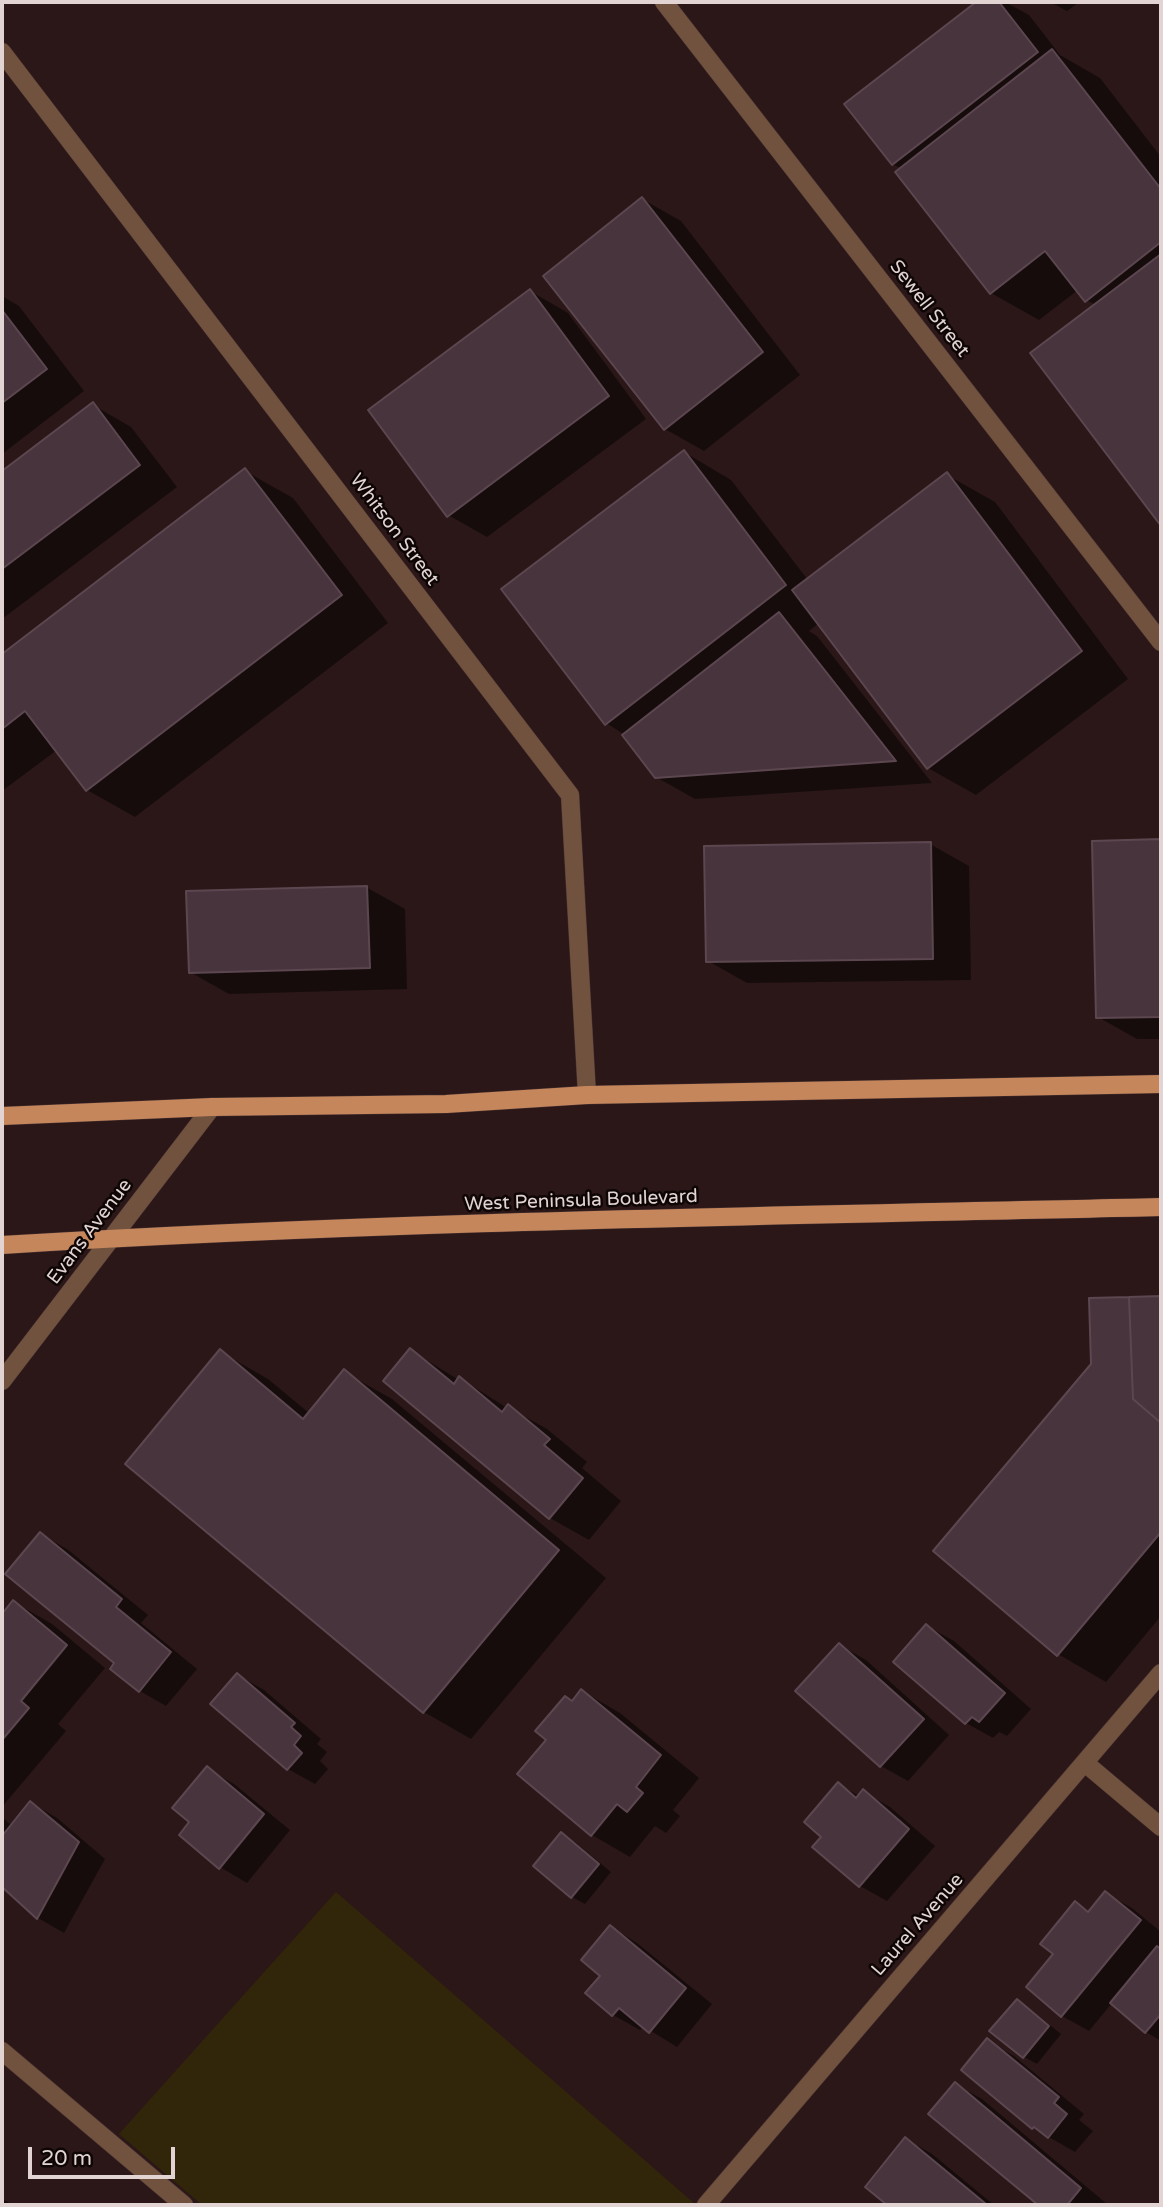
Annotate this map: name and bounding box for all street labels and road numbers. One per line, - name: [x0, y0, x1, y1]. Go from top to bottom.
- street label: Sewell Street: [884, 256, 974, 362]
- street label: Whitson Street: [344, 470, 444, 590]
- street label: Evans Avenue: [43, 1175, 137, 1289]
- street label: West Peninsula Boulevard: [464, 1186, 698, 1216]
- street label: Laurel Avenue: [867, 1869, 969, 1981]

